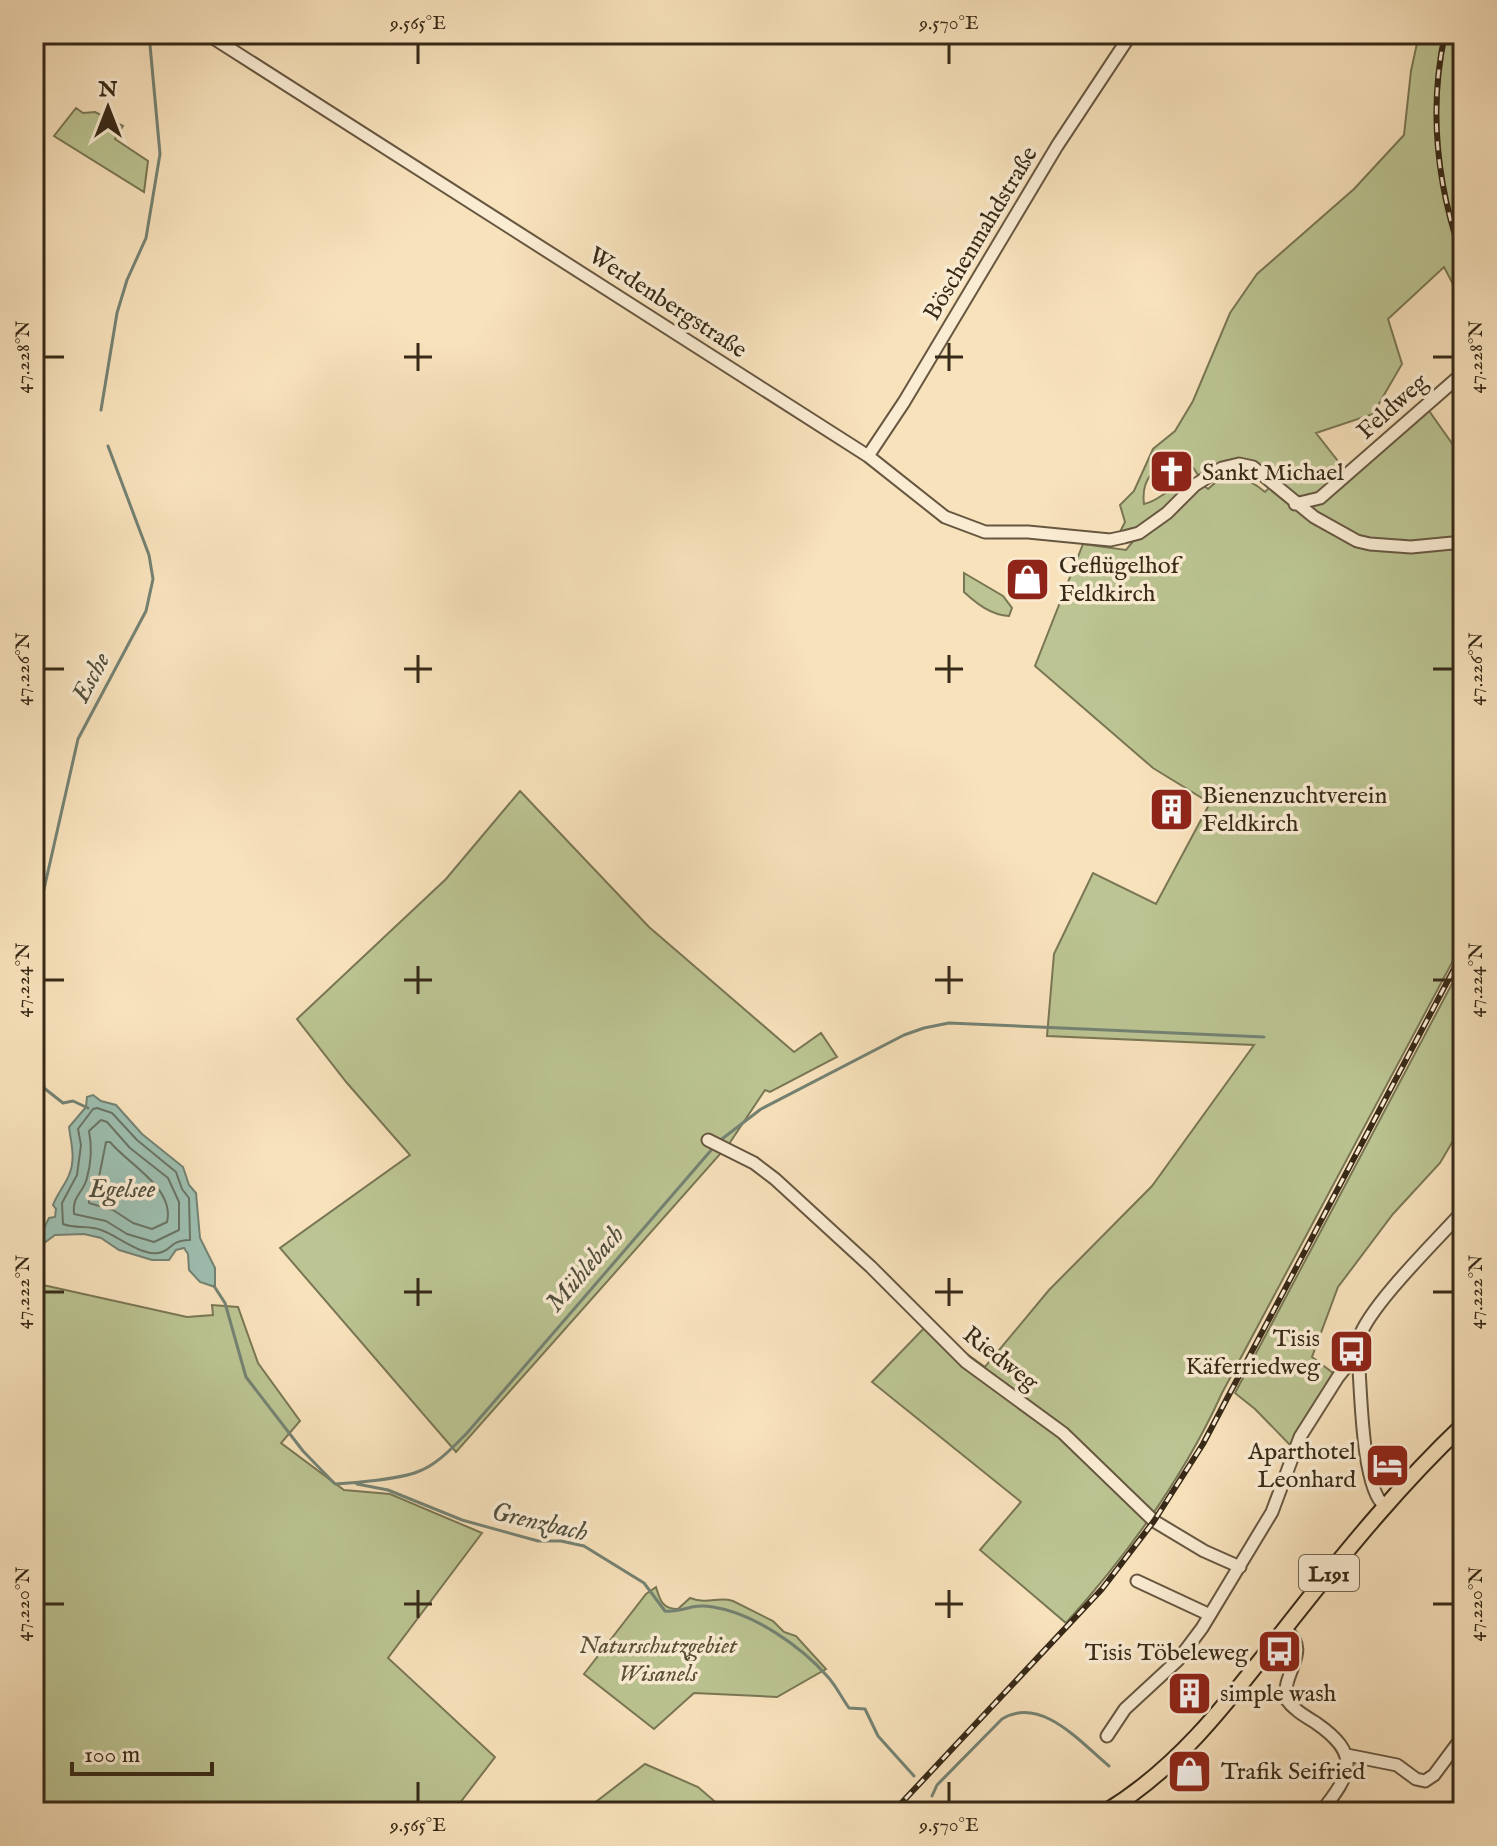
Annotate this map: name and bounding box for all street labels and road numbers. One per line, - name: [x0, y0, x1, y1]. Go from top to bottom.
- street label: Böschenmahdstraße: [917, 141, 1045, 326]
- street label: Werdenbergstraße: [582, 240, 752, 366]
- street label: Feldweg: [1351, 367, 1436, 447]
- street label: Riedweg: [956, 1320, 1045, 1399]
- road number: L191: [1299, 1555, 1359, 1591]

